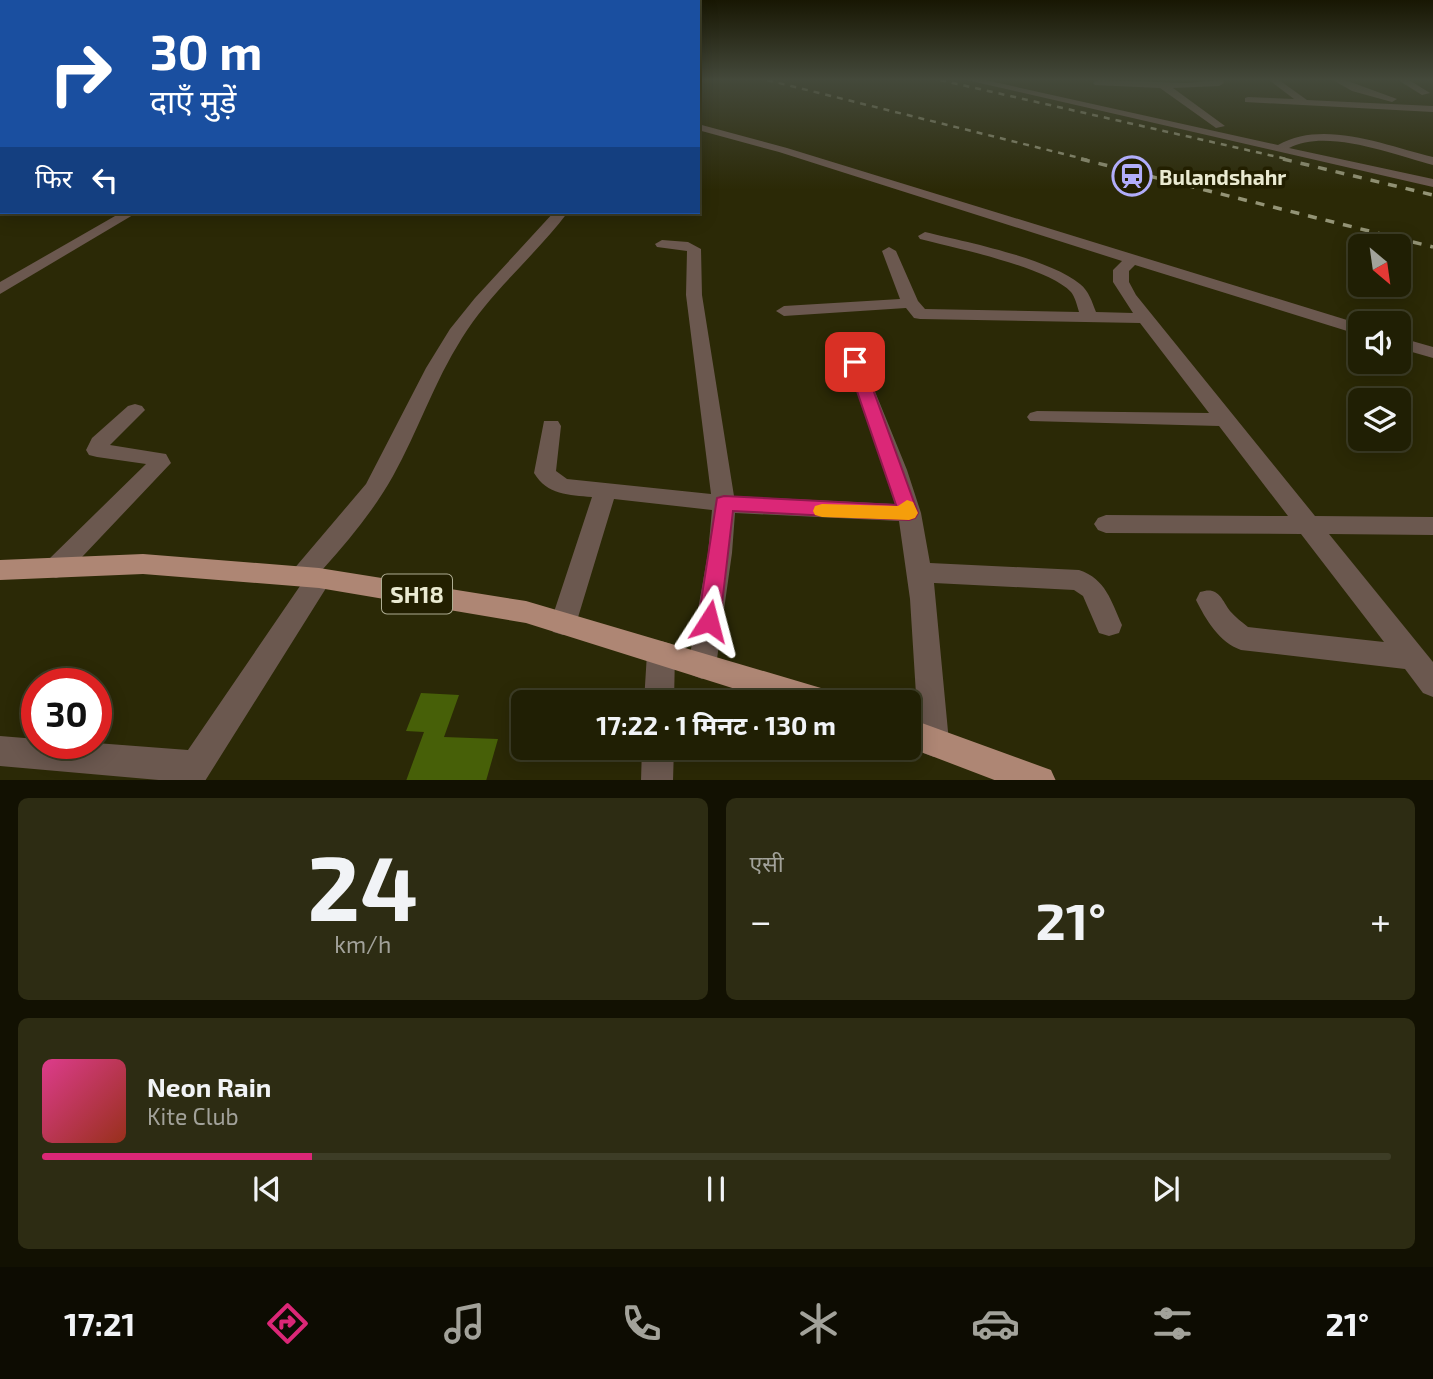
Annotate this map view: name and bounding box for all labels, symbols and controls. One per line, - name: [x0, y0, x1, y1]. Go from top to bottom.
- text: 30 m: [150, 21, 262, 80]
- icon: right: [35, 28, 126, 119]
- text: दाएँ मुड़ें: [150, 81, 236, 119]
- station icon: Bulandshahr: [1111, 155, 1153, 197]
- icon: left: [86, 161, 124, 199]
- text: फिर: [35, 162, 72, 193]
- place label: Bulandshahr: [1159, 164, 1286, 189]
- north arrow: [1348, 234, 1410, 298]
- map controls: [1348, 234, 1411, 451]
- button: sound: [1348, 311, 1411, 374]
- pin: [825, 332, 885, 392]
- icon: arrive: [836, 343, 874, 381]
- button: layers: [1348, 388, 1411, 451]
- road number: SH18: [382, 574, 452, 614]
- position arrow: [672, 584, 746, 658]
- speed limit sign: 30: [21, 668, 112, 759]
- text: 17:22 · 1 मिनट · 130 m: [596, 709, 836, 740]
- text: 24: [307, 830, 418, 939]
- text: एसी: [750, 849, 784, 877]
- text: 21°: [1036, 888, 1106, 950]
- text: −: [750, 897, 772, 943]
- text: +: [1370, 897, 1391, 943]
- text: km/h: [334, 930, 391, 958]
- text: Neon Rain: [147, 1071, 271, 1102]
- text: Kite Club: [147, 1102, 239, 1130]
- icon: previous: [248, 1170, 286, 1208]
- icon: pause: [697, 1170, 735, 1208]
- icon: next: [1147, 1170, 1185, 1208]
- icon: directions: [263, 1299, 312, 1348]
- icon: music: [440, 1299, 489, 1348]
- icon: phone: [617, 1299, 666, 1348]
- icon: climate: [794, 1299, 843, 1348]
- icon: car: [971, 1299, 1020, 1348]
- icon: filters: [1148, 1299, 1197, 1348]
- text: 17:21: [64, 1304, 135, 1342]
- text: 21°: [1325, 1304, 1369, 1342]

